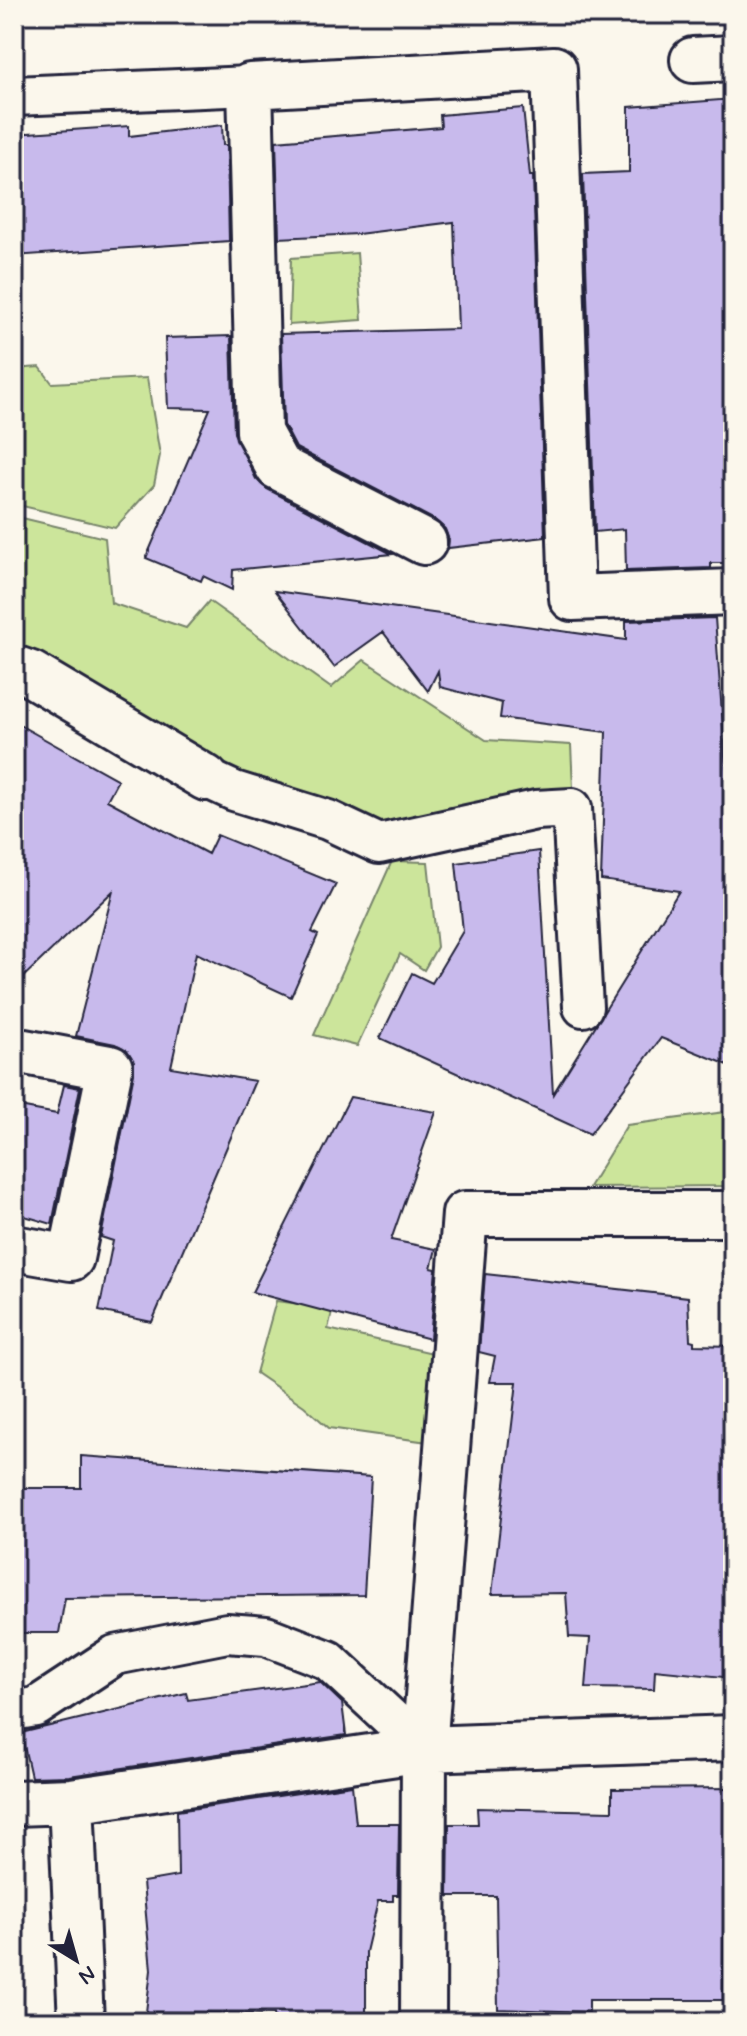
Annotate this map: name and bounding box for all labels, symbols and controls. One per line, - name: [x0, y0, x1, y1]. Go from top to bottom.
- north arrow: [36, 1920, 116, 2000]
- text: N: [73, 1959, 101, 1990]

